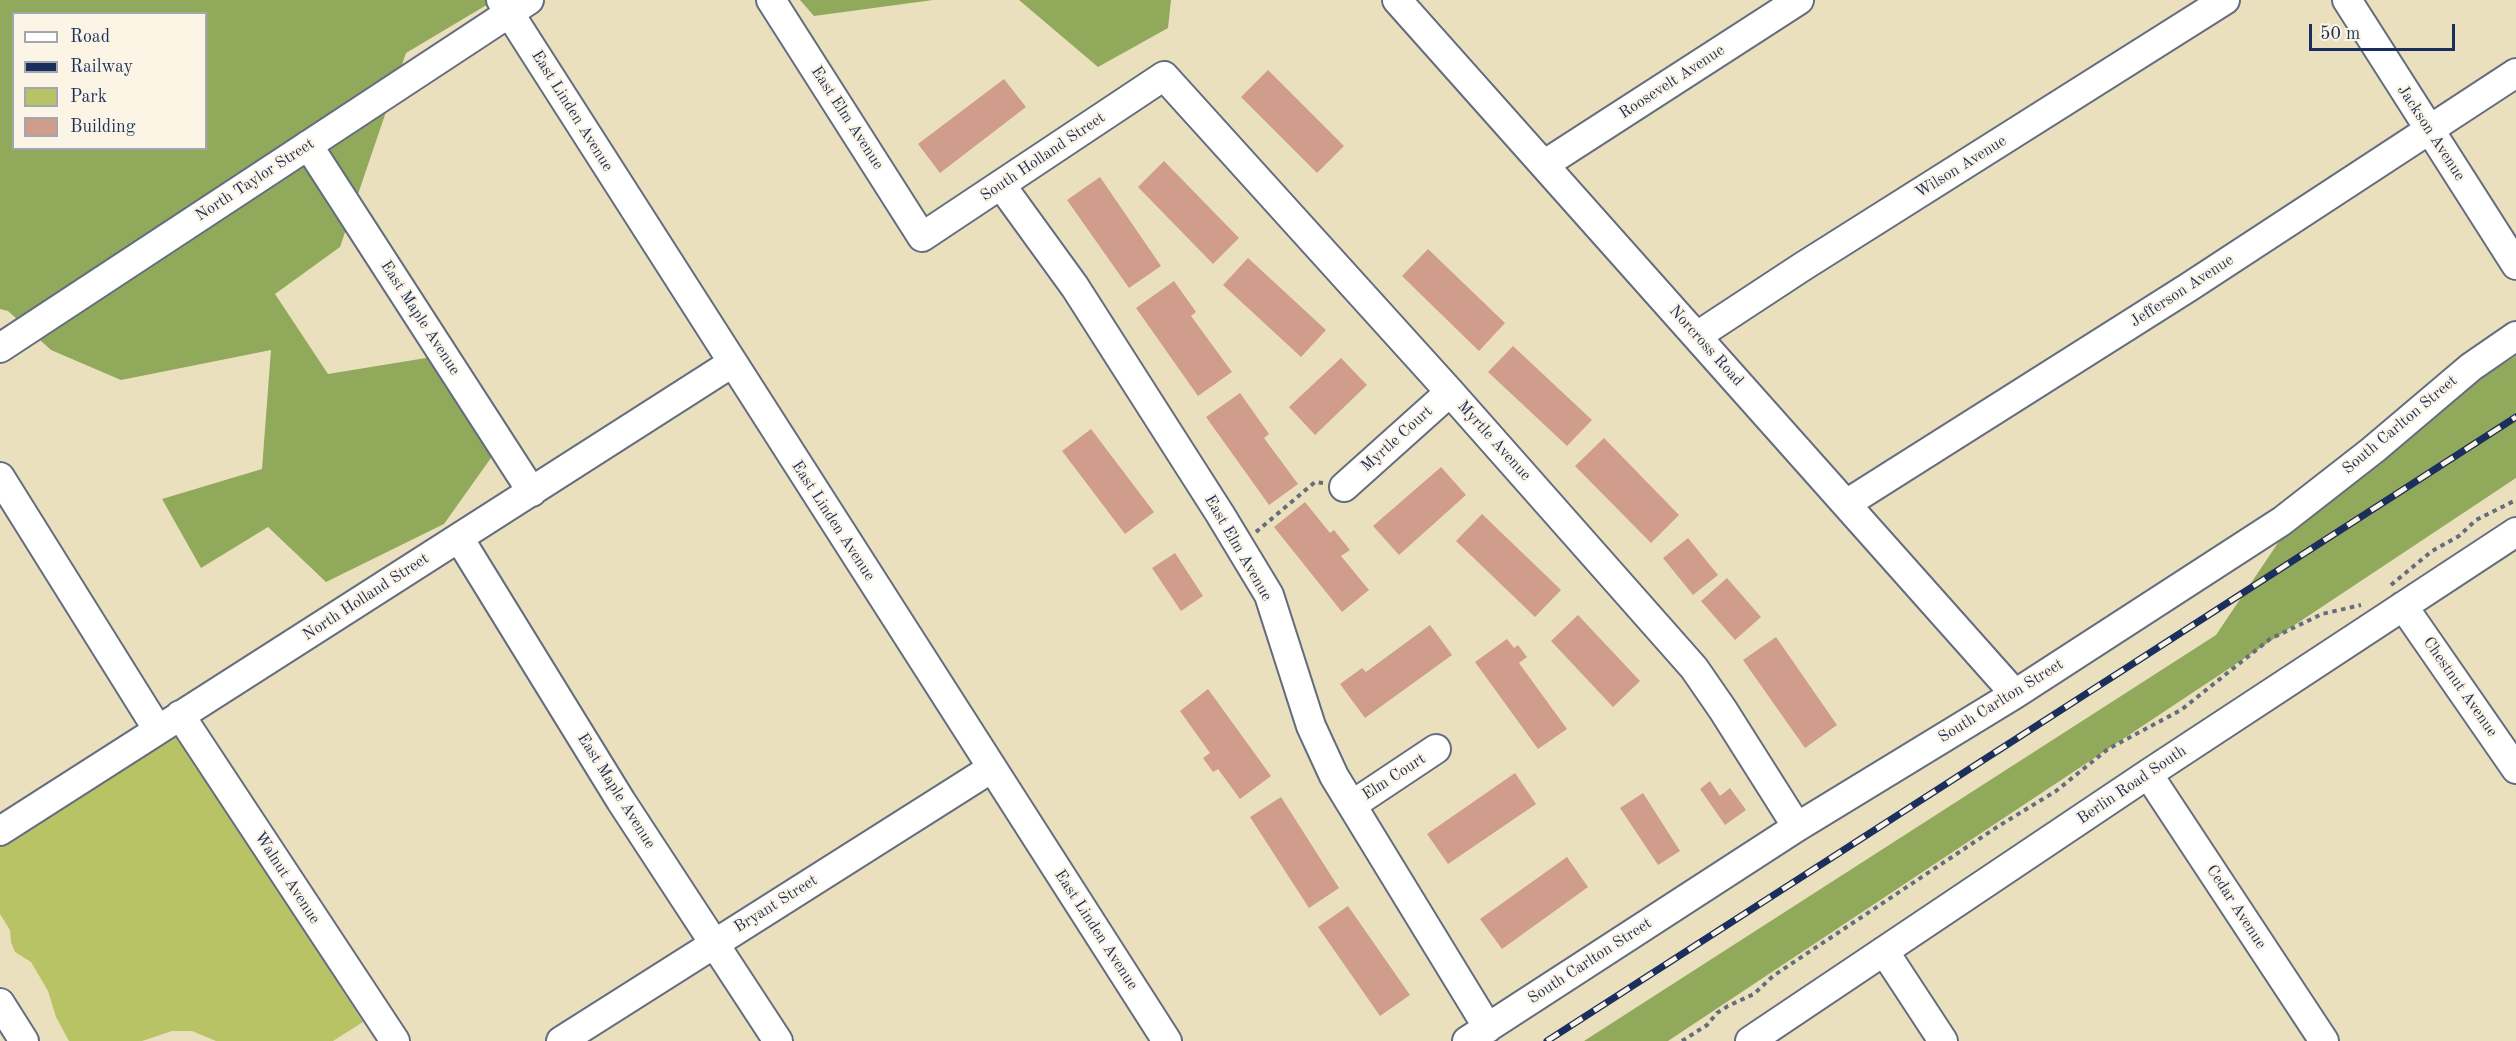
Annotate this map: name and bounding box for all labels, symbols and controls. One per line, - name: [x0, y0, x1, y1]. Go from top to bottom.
- legend: [12, 12, 207, 150]
- scale bar: [2312, 12, 2458, 50]
- text: 50 m: [2320, 25, 2360, 43]
- text: Road: [70, 28, 110, 46]
- street label: Roosevelt Avenue: [1616, 41, 1728, 123]
- street label: East Linden Avenue: [527, 47, 617, 175]
- text: Railway: [70, 58, 133, 76]
- street label: East Elm Avenue: [806, 63, 888, 173]
- street label: Jackson Avenue: [2393, 81, 2469, 185]
- text: Park: [70, 88, 107, 106]
- street label: South Holland Street: [977, 108, 1109, 206]
- text: Building: [70, 118, 135, 136]
- street label: Wilson Avenue: [1912, 131, 2010, 203]
- street label: North Taylor Street: [192, 134, 318, 226]
- street label: Jefferson Avenue: [2127, 250, 2237, 332]
- street label: East Maple Avenue: [376, 257, 464, 379]
- street label: Norcross Road: [1665, 302, 1747, 390]
- street label: South Carlton Street: [2339, 371, 2461, 479]
- street label: Myrtle Avenue: [1453, 397, 1535, 485]
- street label: Myrtle Court: [1357, 402, 1437, 476]
- street label: East Linden Avenue: [787, 457, 879, 585]
- street label: East Elm Avenue: [1200, 492, 1276, 604]
- street label: North Holland Street: [299, 549, 433, 645]
- street label: Chestnut Avenue: [2418, 633, 2502, 741]
- street label: South Carlton Street: [1935, 655, 2067, 747]
- street label: East Maple Avenue: [573, 730, 659, 852]
- street label: Berlin Road South: [2074, 741, 2190, 829]
- street label: Elm Court: [1359, 749, 1429, 805]
- street label: Walnut Avenue: [250, 828, 324, 928]
- street label: Cedar Avenue: [2202, 861, 2270, 953]
- street label: East Linden Avenue: [1050, 866, 1142, 994]
- street label: Bryant Street: [731, 871, 821, 937]
- street label: South Carlton Street: [1524, 914, 1656, 1008]

